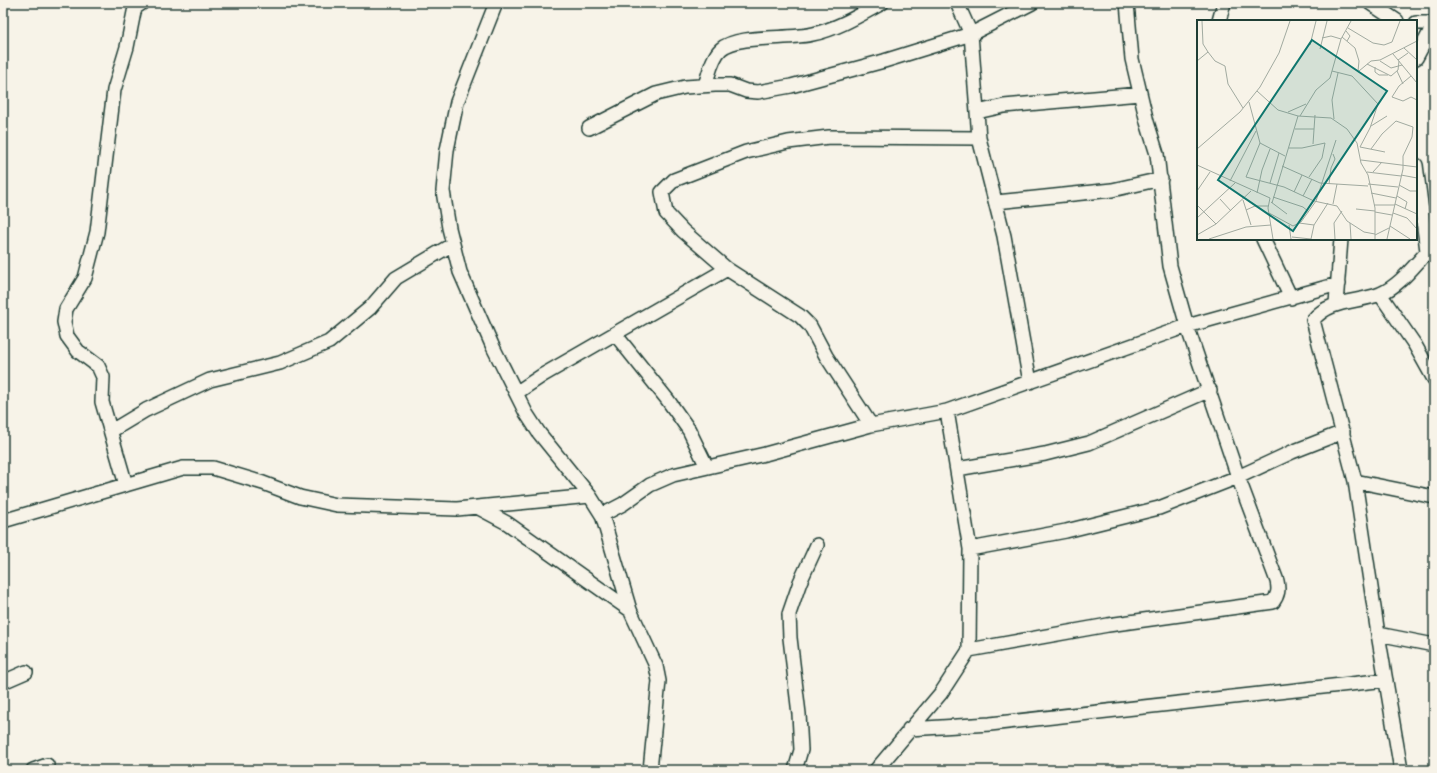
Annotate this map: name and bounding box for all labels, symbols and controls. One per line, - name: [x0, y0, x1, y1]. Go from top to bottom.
- inset map: [1197, 20, 1417, 240]

